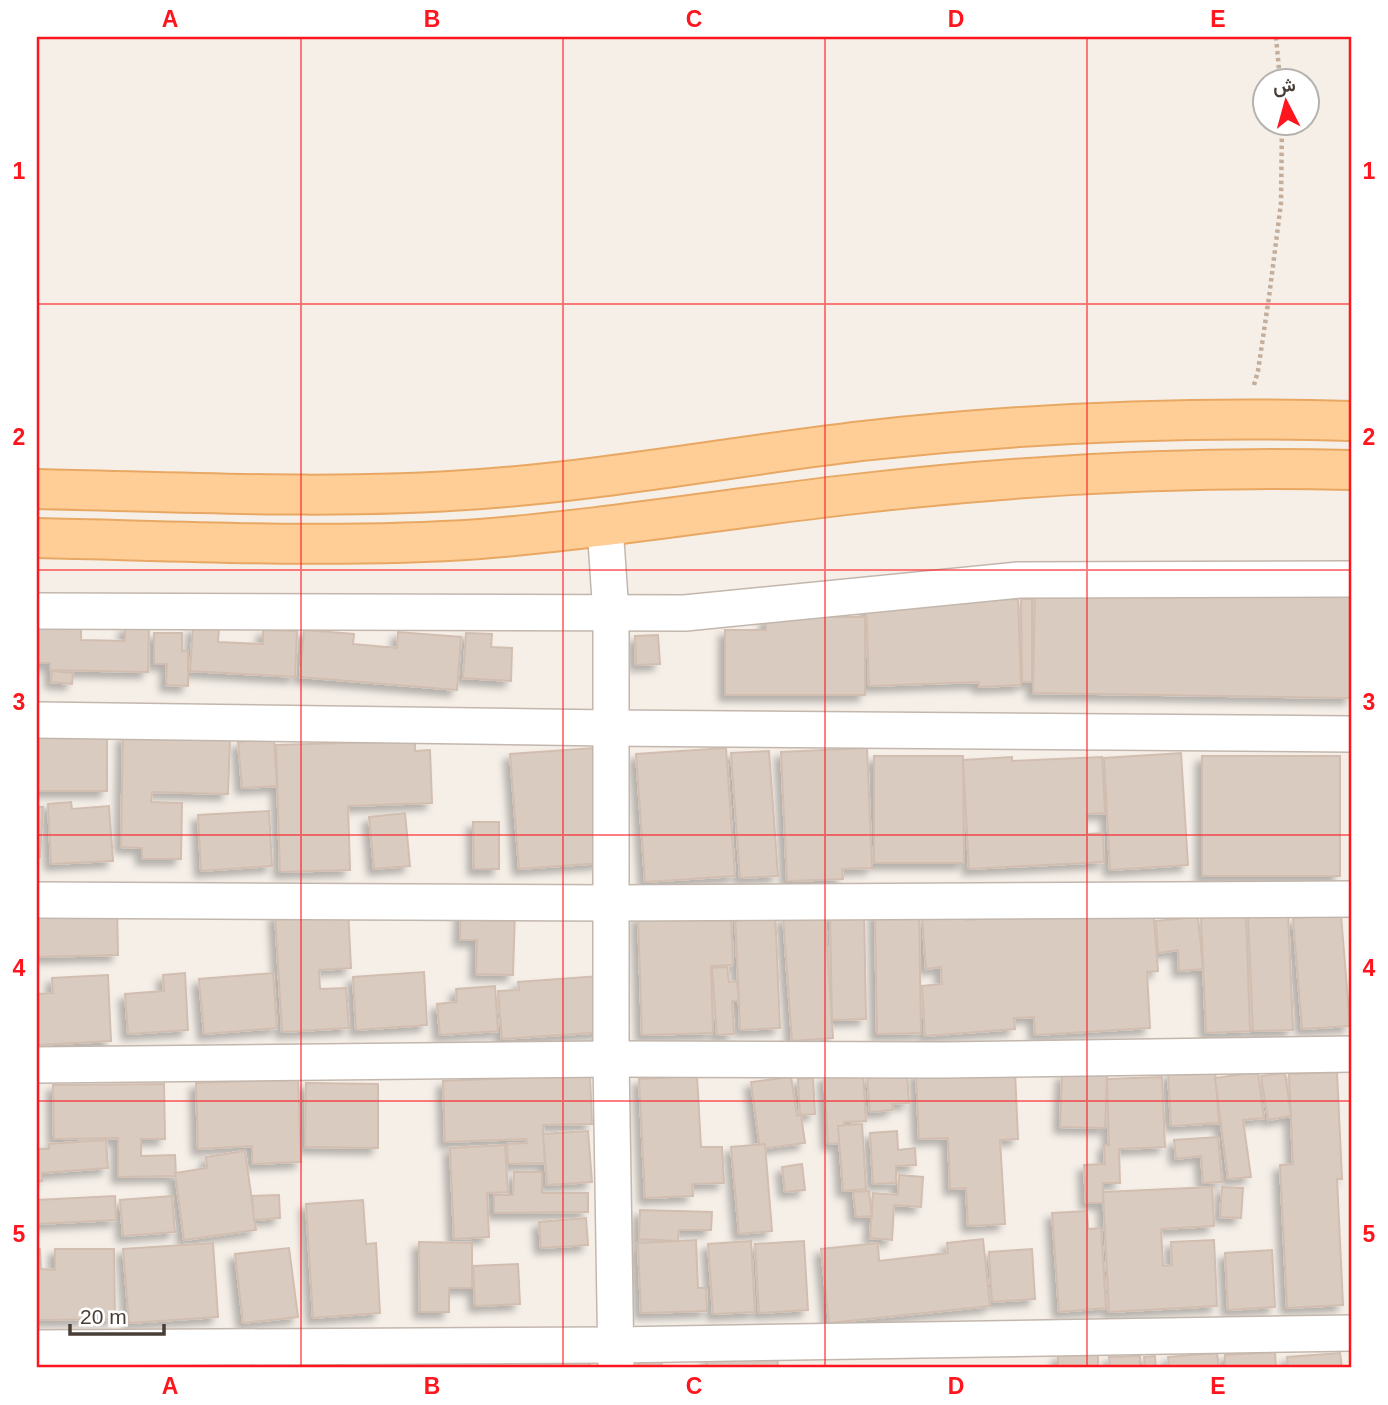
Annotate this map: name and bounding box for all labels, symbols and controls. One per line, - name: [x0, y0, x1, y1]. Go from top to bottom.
- text: A: [162, 6, 178, 32]
- text: B: [424, 6, 440, 32]
- text: C: [686, 6, 702, 32]
- text: D: [948, 6, 964, 32]
- text: E: [1210, 6, 1226, 32]
- north arrow: [1252, 66, 1322, 136]
- text: ش: [1272, 74, 1297, 98]
- text: 1: [13, 158, 26, 184]
- text: 1: [1363, 158, 1376, 184]
- text: 2: [13, 424, 25, 450]
- text: 2: [1363, 424, 1375, 450]
- text: 3: [13, 689, 25, 715]
- text: 3: [1363, 689, 1375, 715]
- text: 4: [13, 955, 26, 981]
- text: 4: [1363, 955, 1376, 981]
- text: 5: [13, 1221, 26, 1247]
- text: 5: [1363, 1221, 1376, 1247]
- scale bar: [70, 1293, 164, 1337]
- text: 20 m: [80, 1305, 127, 1328]
- text: A: [162, 1373, 178, 1399]
- text: B: [424, 1373, 440, 1399]
- text: C: [686, 1373, 702, 1399]
- text: D: [948, 1373, 964, 1399]
- text: E: [1210, 1373, 1226, 1399]

